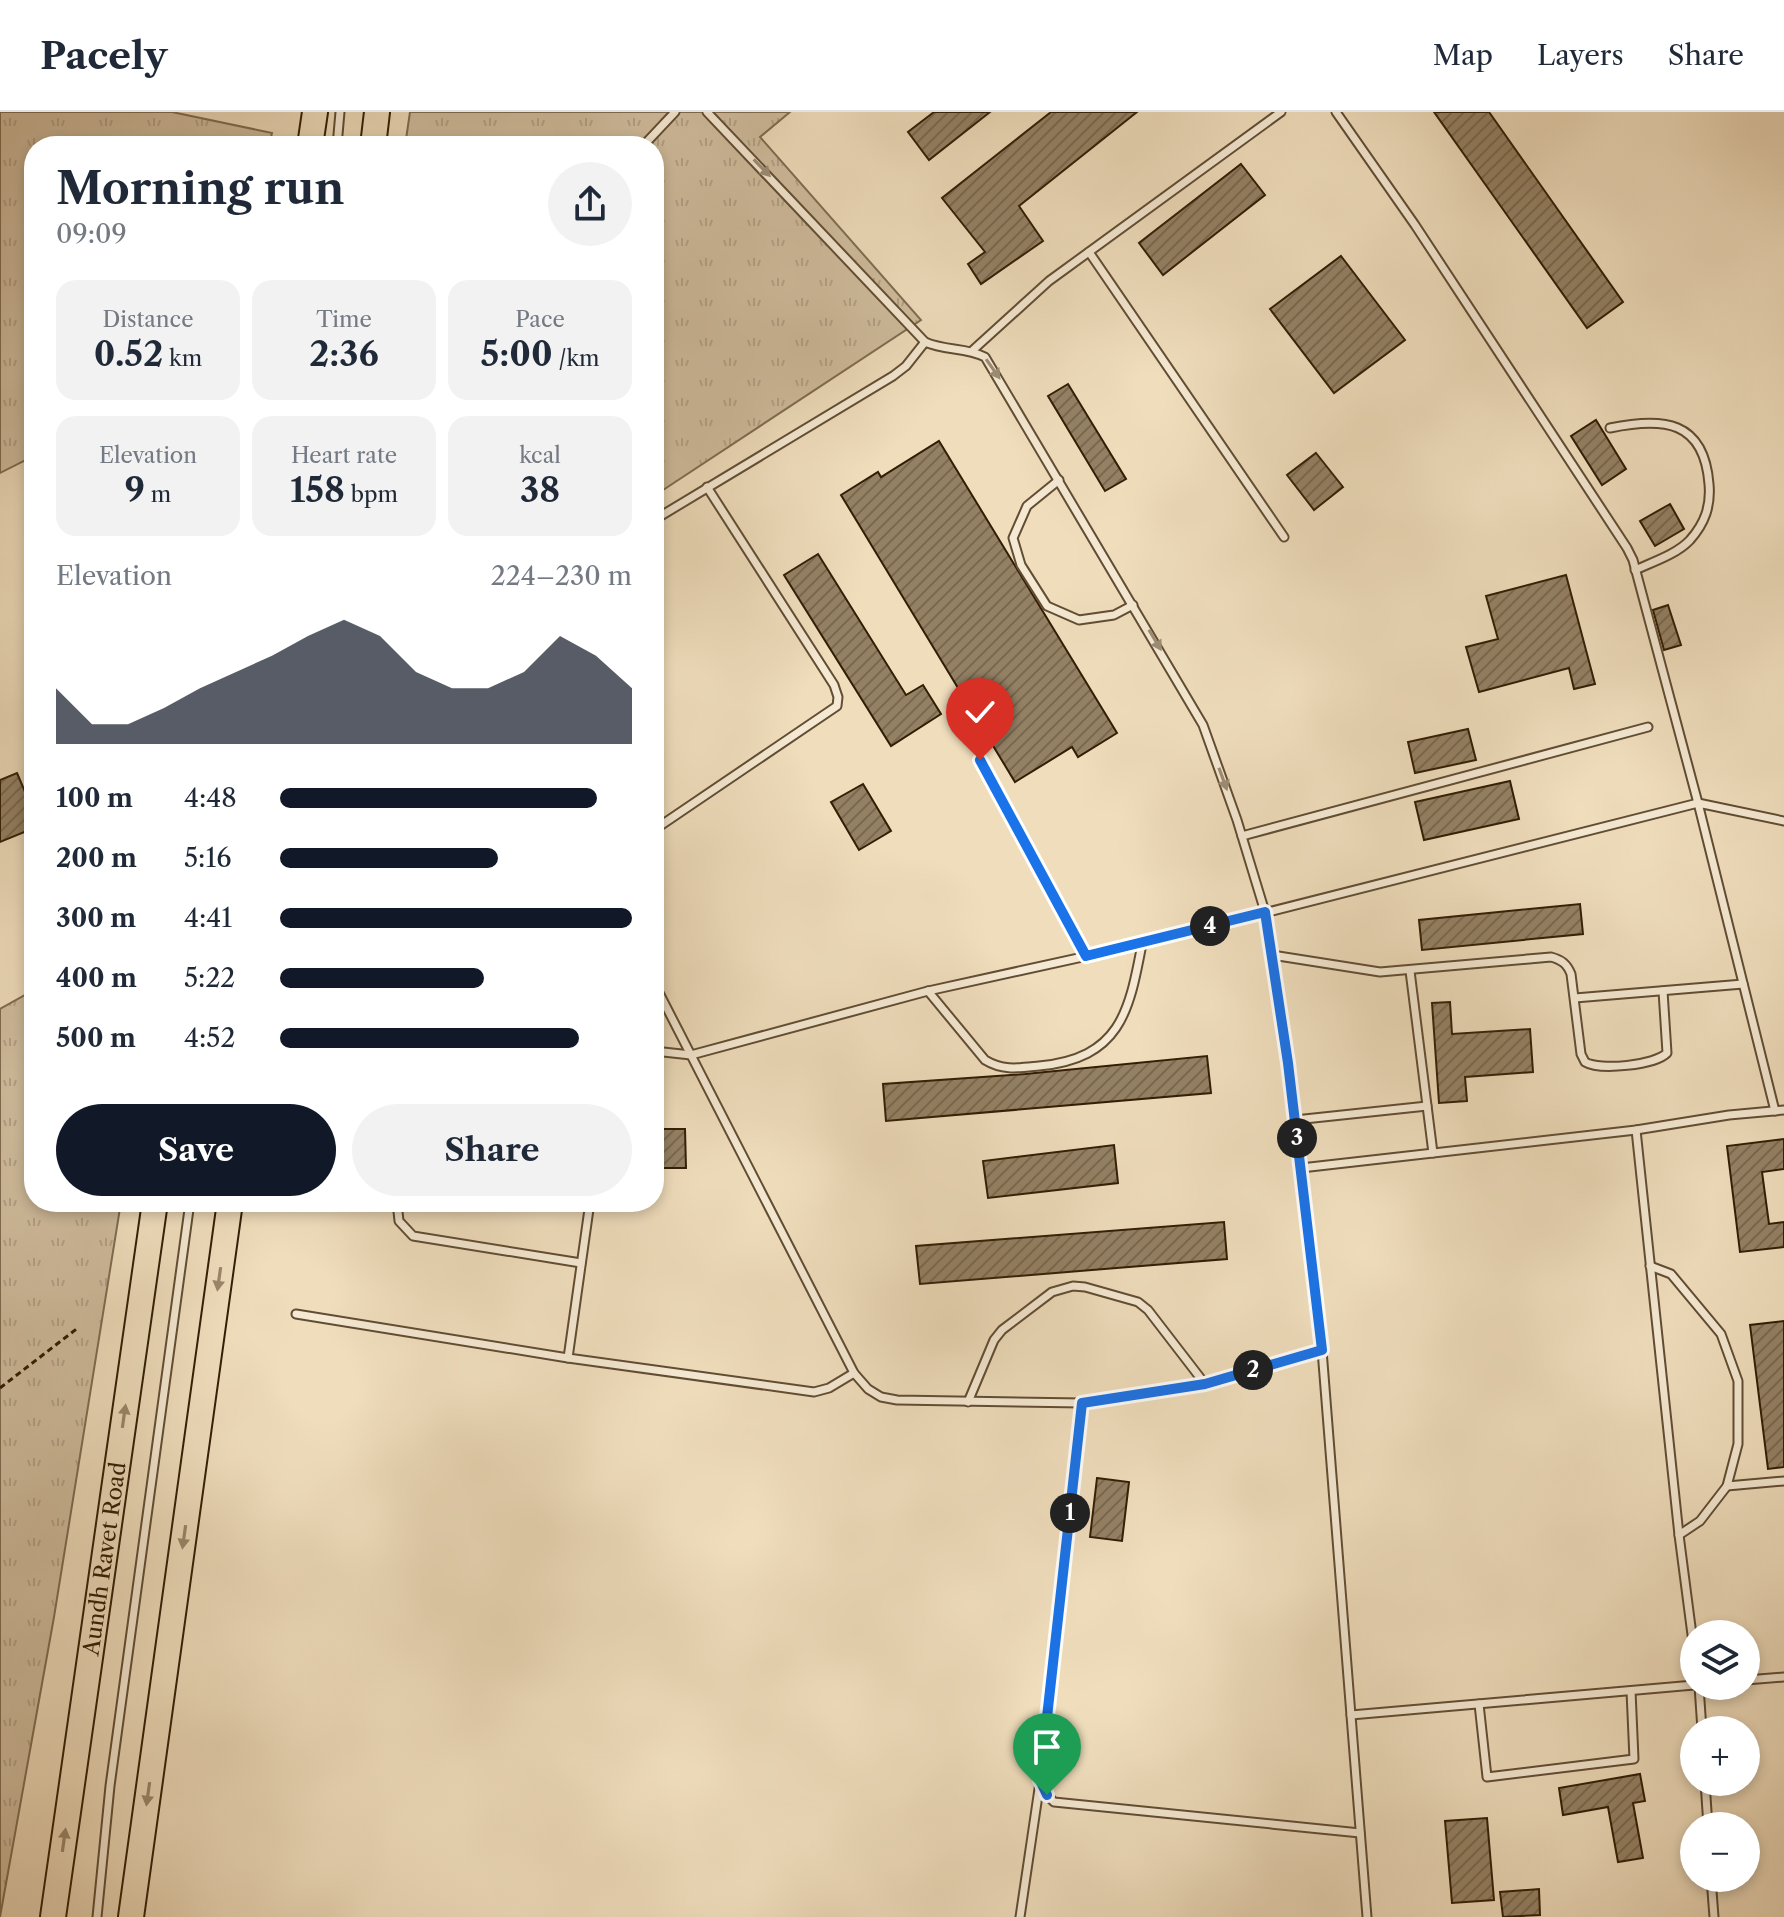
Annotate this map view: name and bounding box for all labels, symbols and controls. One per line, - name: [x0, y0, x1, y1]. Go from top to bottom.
- text: Pacely: [40, 32, 167, 79]
- text: Map: [1433, 38, 1493, 72]
- text: Layers: [1537, 38, 1624, 72]
- text: Share: [1668, 38, 1744, 72]
- one-way arrow: [752, 158, 770, 177]
- text: Morning run: [56, 161, 345, 215]
- button: share: [548, 162, 632, 246]
- text: 09:09: [56, 218, 127, 250]
- text: Distance: [102, 306, 194, 333]
- text: Time: [316, 306, 372, 333]
- text: Pace: [515, 306, 565, 333]
- text: 0.52: [94, 333, 163, 375]
- text: 2:36: [309, 333, 379, 375]
- text: 5:00: [480, 333, 553, 375]
- text: km: [163, 345, 202, 372]
- text: /km: [553, 345, 600, 372]
- one-way arrow: [985, 359, 1000, 380]
- text: Elevation: [99, 442, 197, 469]
- text: Heart rate: [291, 442, 397, 469]
- text: kcal: [519, 442, 561, 469]
- text: 9: [125, 469, 145, 511]
- text: 158: [290, 469, 345, 511]
- text: 38: [520, 469, 560, 511]
- text: m: [145, 481, 171, 508]
- text: bpm: [345, 481, 398, 508]
- text: Elevation: [56, 560, 172, 592]
- text: 224–230 m: [491, 560, 632, 592]
- one-way arrow: [1147, 629, 1161, 651]
- pin: [946, 678, 1014, 760]
- icon: check: [958, 690, 1002, 734]
- one-way arrow: [1217, 767, 1230, 791]
- text: 100 m: [56, 782, 133, 814]
- text: 4:48: [184, 782, 237, 814]
- text: 200 m: [56, 842, 137, 874]
- text: 5:16: [184, 842, 232, 874]
- text: 300 m: [56, 902, 136, 934]
- text: 4:41: [184, 902, 232, 934]
- pin: 4: [1190, 906, 1230, 946]
- text: 4: [1203, 912, 1217, 939]
- text: 400 m: [56, 962, 137, 994]
- text: 5:22: [184, 962, 235, 994]
- text: 500 m: [56, 1022, 136, 1054]
- text: 4:52: [184, 1022, 235, 1054]
- button: Save: [56, 1104, 336, 1196]
- button: Share: [352, 1104, 632, 1196]
- pin: 3: [1277, 1118, 1317, 1158]
- text: 3: [1291, 1124, 1303, 1151]
- one-way arrow: [212, 1267, 225, 1292]
- pin: 2: [1233, 1350, 1273, 1390]
- text: 2: [1247, 1356, 1260, 1383]
- one-way arrow: [118, 1403, 131, 1428]
- street label: Aundh Ravet Road: [77, 1460, 132, 1658]
- pin: 1: [1050, 1493, 1090, 1533]
- text: 1: [1065, 1499, 1075, 1526]
- one-way arrow: [177, 1525, 190, 1550]
- map controls: [1680, 1620, 1760, 1892]
- button: layers: [1680, 1620, 1760, 1700]
- pin: [1013, 1713, 1081, 1795]
- button: +: [1680, 1716, 1760, 1796]
- icon: arrive: [1025, 1725, 1069, 1769]
- one-way arrow: [141, 1782, 154, 1807]
- button: −: [1680, 1812, 1760, 1892]
- one-way arrow: [58, 1827, 71, 1852]

